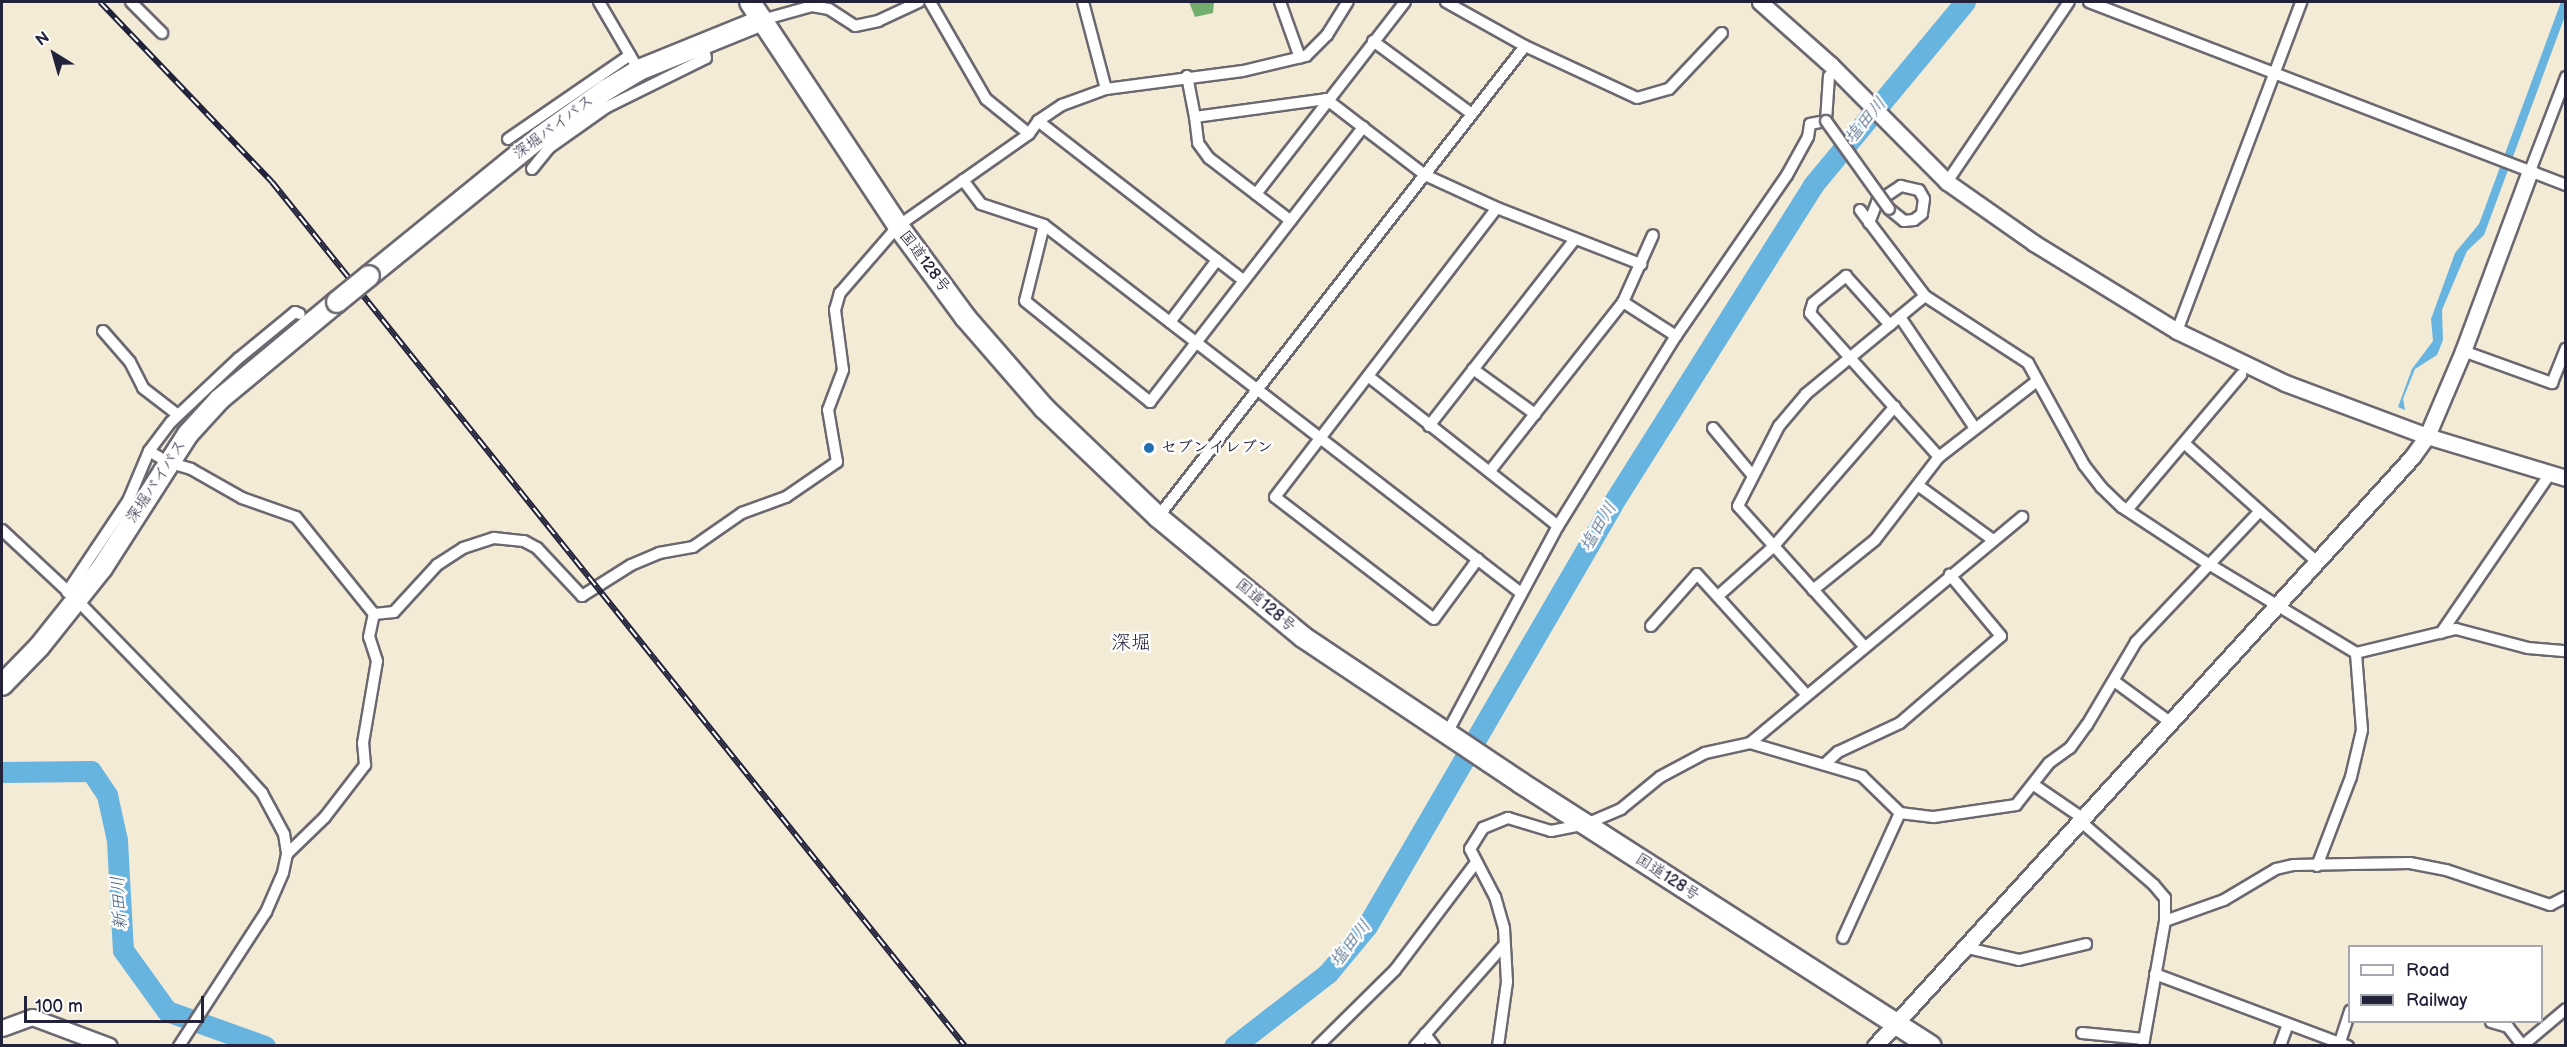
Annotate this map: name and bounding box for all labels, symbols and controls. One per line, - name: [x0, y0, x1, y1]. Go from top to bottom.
- north arrow: [24, 24, 84, 84]
- text: N: [32, 28, 53, 50]
- street label: 深堀バイパス: [510, 91, 598, 165]
- water label: 塩田川: [1840, 93, 1892, 149]
- street label: 国道128号: [894, 227, 954, 297]
- street label: 深堀バイパス: [123, 437, 191, 527]
- place label: セブンイレブン: [1161, 438, 1273, 458]
- marker: セブンイレブン: [1142, 441, 1156, 455]
- water label: 塩田川: [1576, 498, 1622, 556]
- street label: 国道128号: [1231, 575, 1299, 637]
- district label: 深堀: [1111, 631, 1151, 655]
- street label: 国道128号: [1631, 850, 1703, 906]
- water label: 新田川: [108, 875, 132, 931]
- water label: 塩田川: [1326, 916, 1376, 972]
- legend: [2348, 945, 2543, 1023]
- text: Road: [2406, 960, 2450, 981]
- scale bar: [27, 984, 207, 1022]
- text: Railway: [2406, 990, 2468, 1011]
- text: 100 m: [35, 996, 83, 1017]

